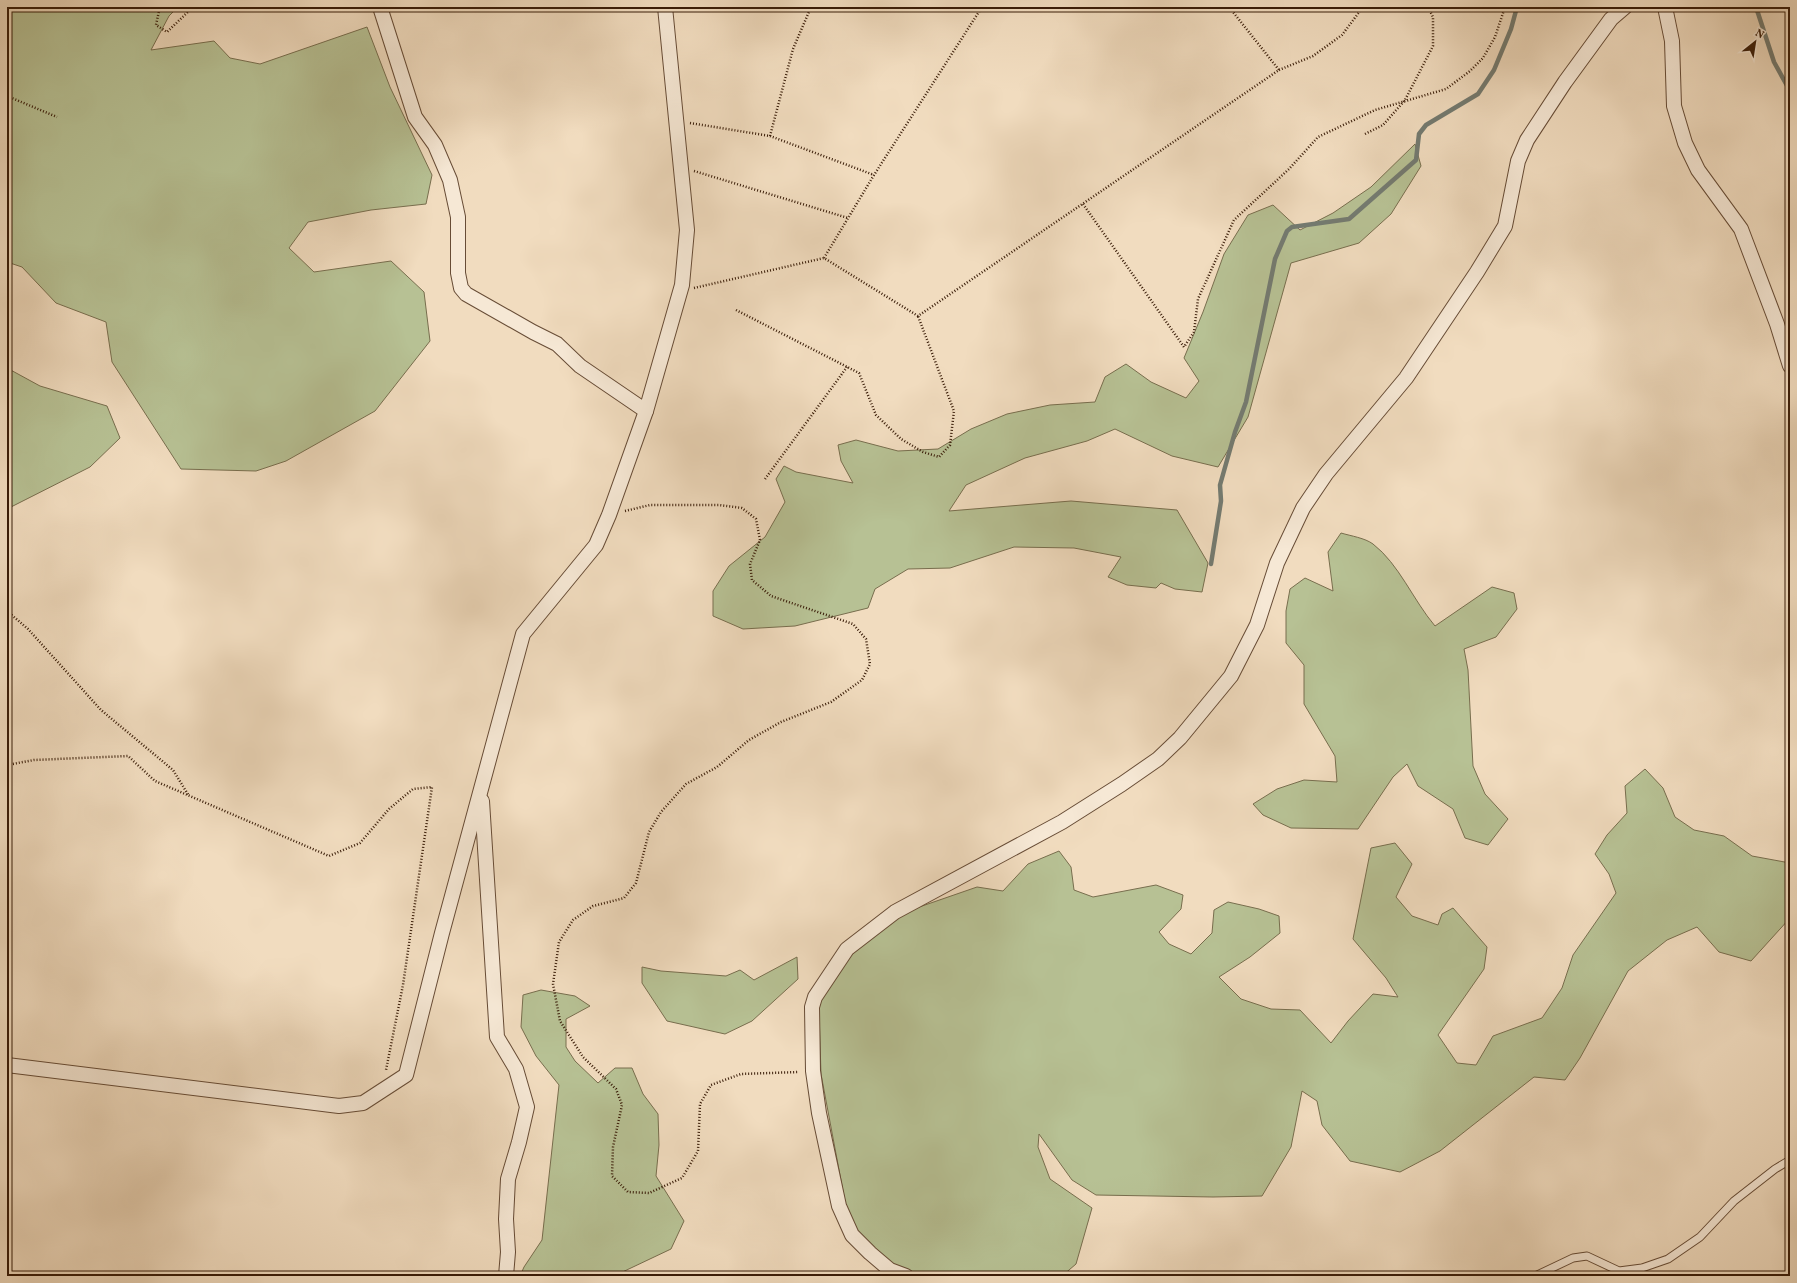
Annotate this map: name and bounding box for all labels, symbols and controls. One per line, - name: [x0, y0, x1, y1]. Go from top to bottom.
- north arrow: [1735, 22, 1775, 62]
- text: N: [1752, 26, 1766, 43]

